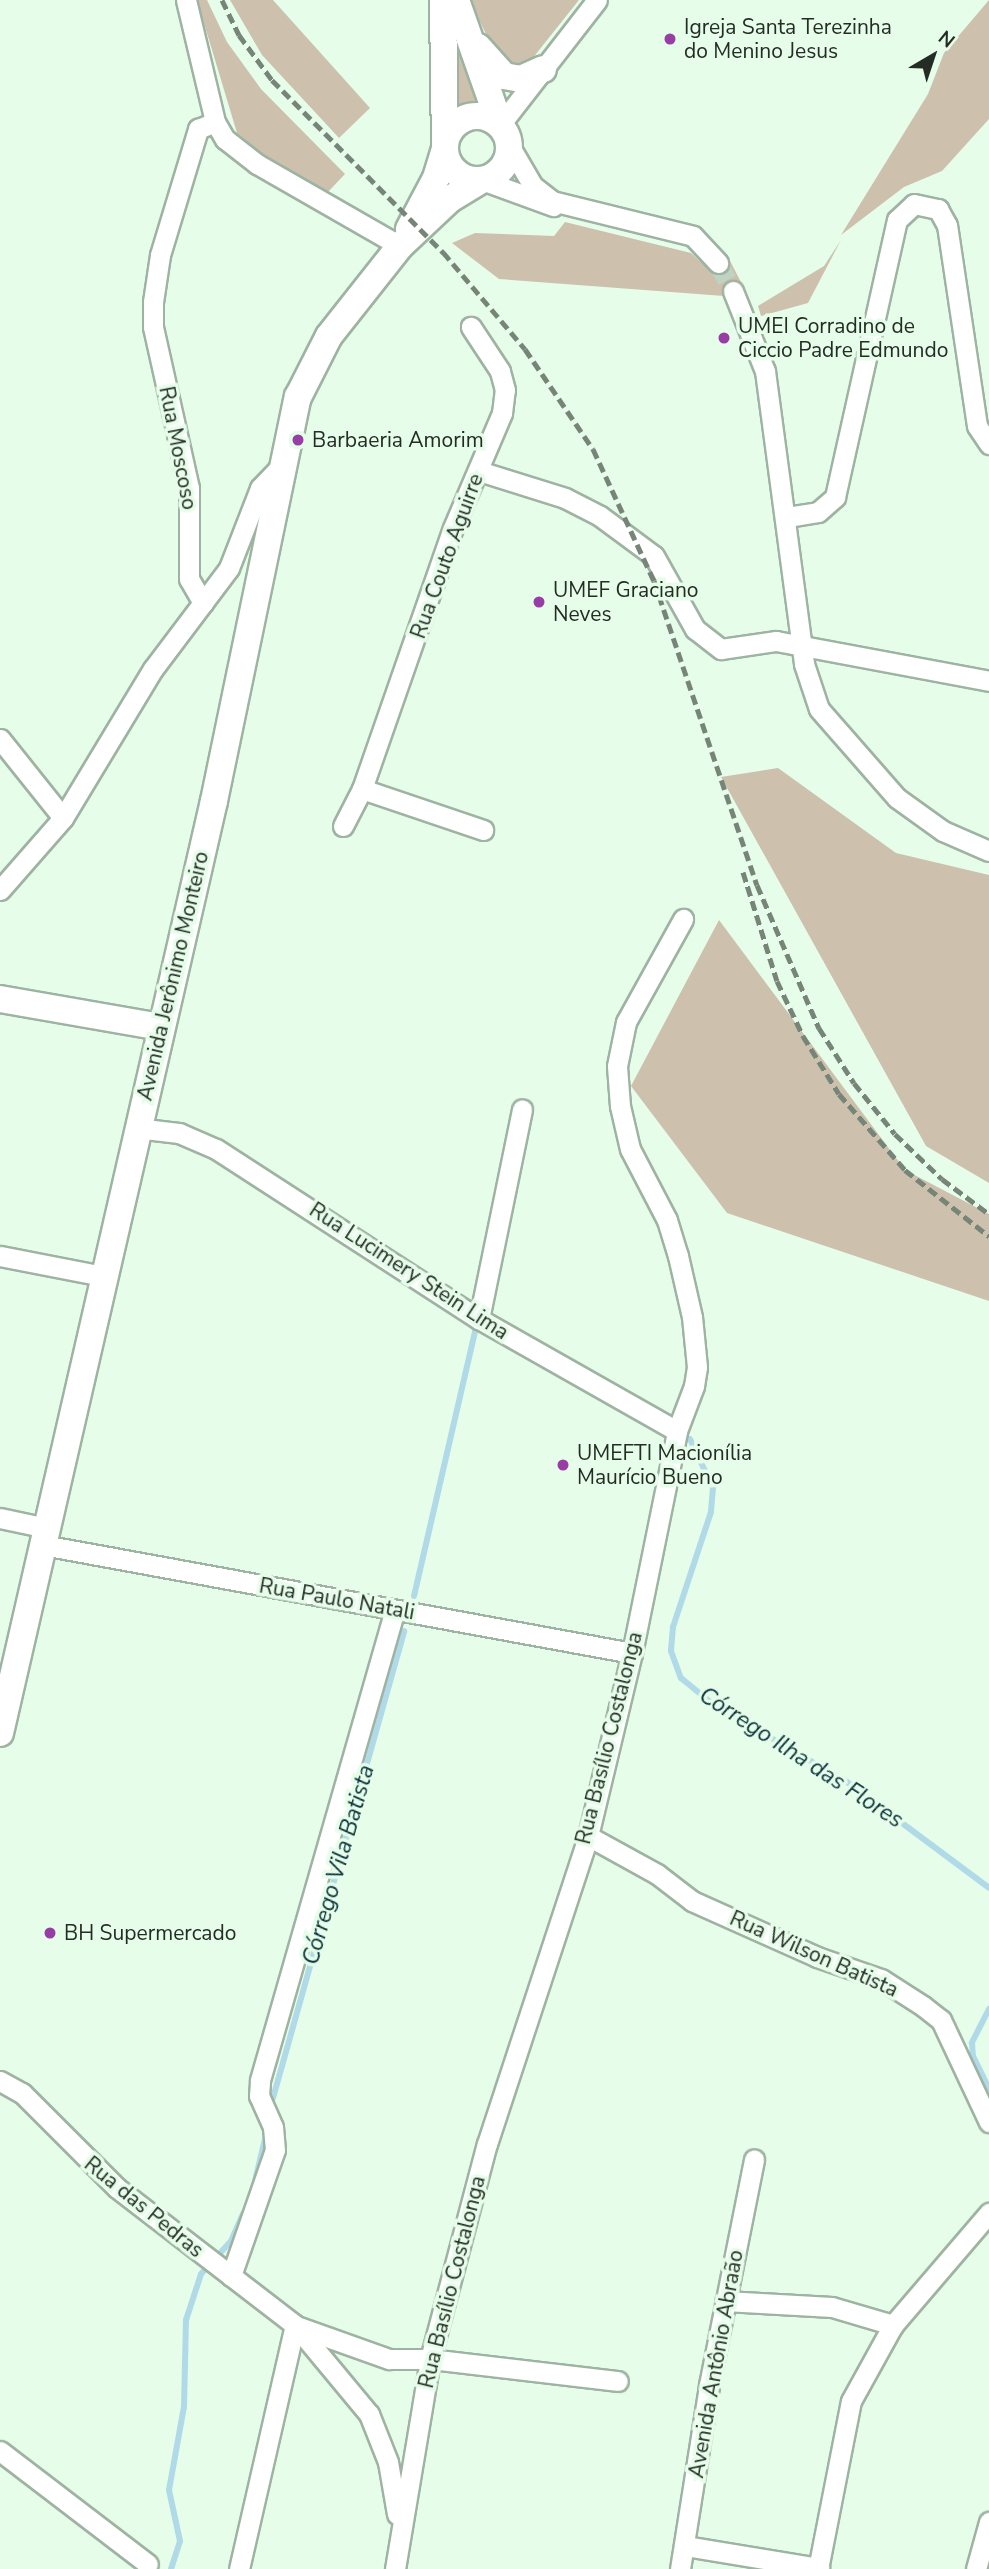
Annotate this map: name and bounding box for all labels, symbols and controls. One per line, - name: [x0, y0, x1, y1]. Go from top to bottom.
- place label: Igreja Santa Terezinha do Menino Jesus: [684, 14, 892, 64]
- north arrow: [898, 21, 968, 91]
- text: N: [933, 25, 960, 54]
- marker: Igreja Santa Terezinha do Menino Jesus: [662, 31, 678, 47]
- place label: UMEI Corradino de Ciccio Padre Edmundo: [738, 313, 948, 363]
- marker: UMEI Corradino de Ciccio Padre Edmundo: [716, 330, 732, 346]
- street label: Rua Moscoso: [154, 384, 202, 512]
- place label: Barbaeria Amorim: [312, 427, 484, 453]
- marker: Barbaeria Amorim: [290, 432, 306, 448]
- street label: Rua Couto Aguirre: [405, 470, 489, 642]
- place label: UMEF Graciano Neves: [553, 577, 699, 627]
- marker: UMEF Graciano Neves: [531, 594, 547, 610]
- street label: Avenida Jerônimo Monteiro: [132, 849, 214, 1103]
- street label: Rua Lucimery Stein Lima: [305, 1197, 513, 1345]
- place label: UMEFTI Macionília Maurício Bueno: [577, 1440, 752, 1490]
- marker: UMEFTI Macionília Maurício Bueno: [555, 1457, 571, 1473]
- street label: Rua Paulo Natali: [257, 1573, 417, 1625]
- street label: Rua Basílio Costalonga: [570, 1629, 648, 1847]
- water label: Córrego Ilha das Flores: [694, 1682, 908, 1834]
- water label: Córrego Vila Batista: [297, 1762, 381, 1968]
- street label: Rua Wilson Batista: [726, 1906, 902, 2002]
- place label: BH Supermercado: [64, 1920, 236, 1946]
- marker: BH Supermercado: [42, 1925, 58, 1941]
- street label: Rua das Pedras: [79, 2151, 209, 2263]
- street label: Rua Basílio Costalonga: [413, 2173, 491, 2391]
- street label: Avenida Antônio Abraão: [684, 2248, 748, 2480]

